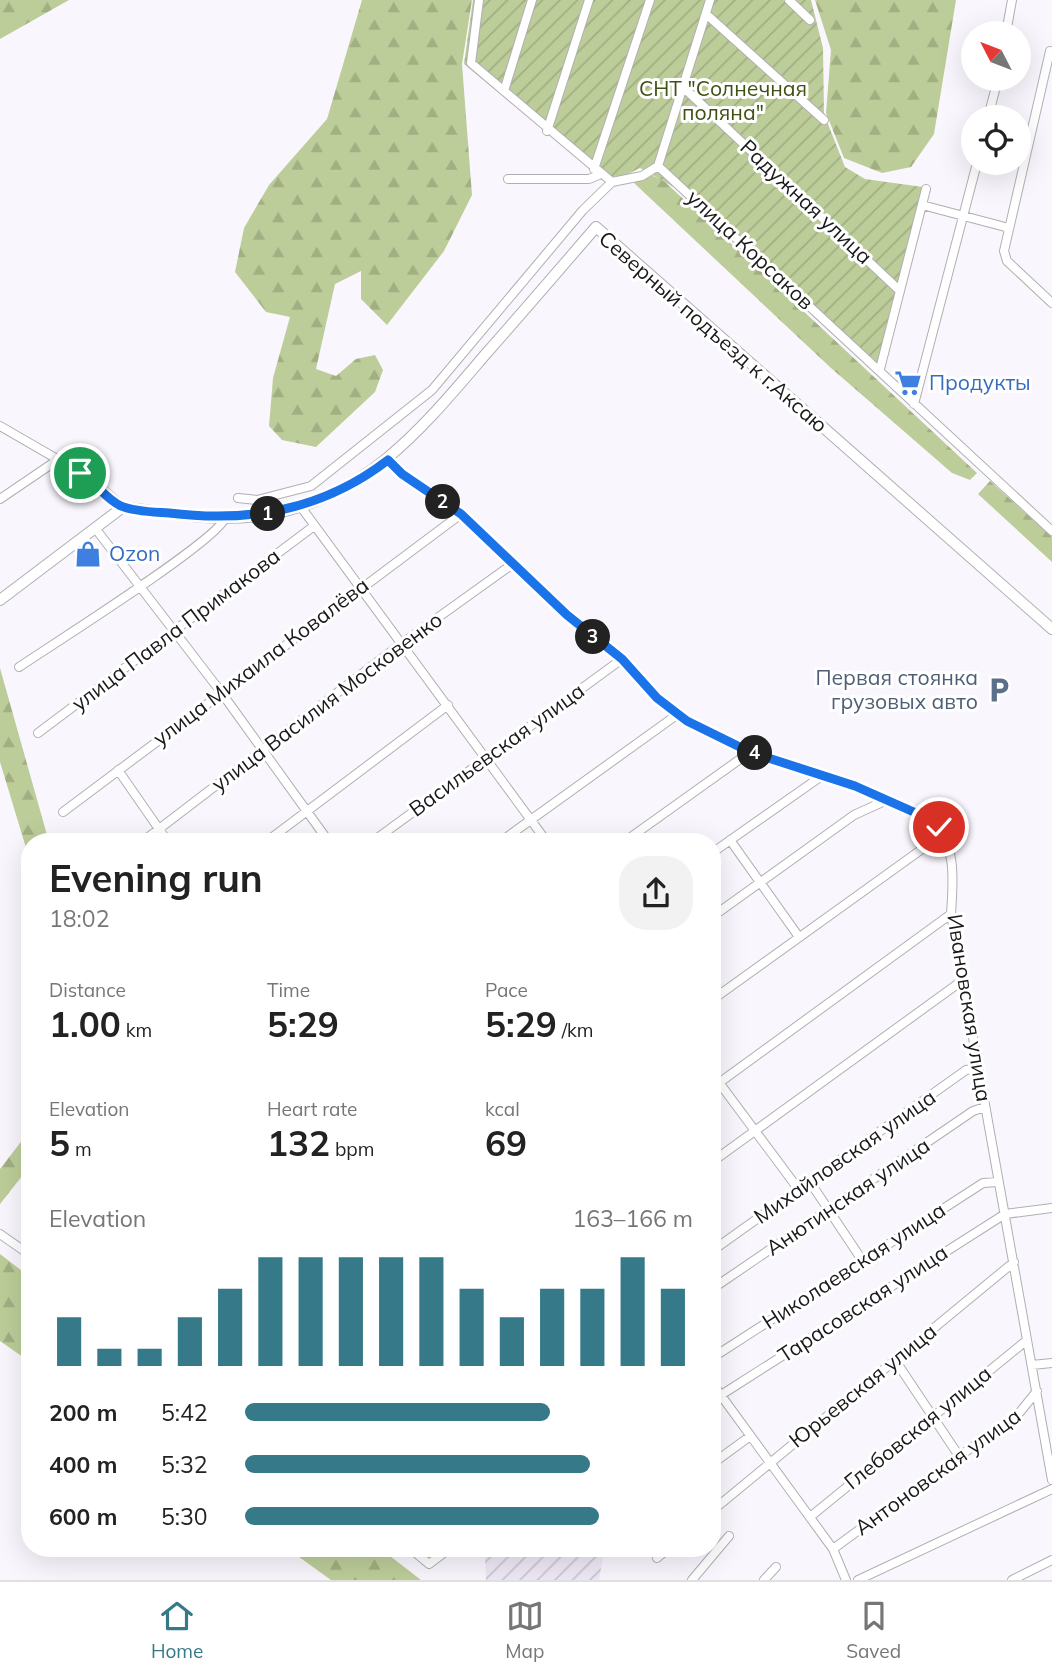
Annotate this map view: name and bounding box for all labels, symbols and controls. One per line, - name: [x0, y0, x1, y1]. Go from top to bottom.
- north arrow: [961, 21, 1031, 91]
- map controls: [961, 21, 1031, 175]
- park label: СНТ "Солнечная поляна": [639, 75, 807, 125]
- button: locate: [961, 105, 1031, 175]
- street label: Радужная улица: [735, 133, 878, 269]
- street label: улица Корсаков: [682, 184, 820, 315]
- street label: Северный подъезд к г.Аксаю: [594, 225, 833, 438]
- supermarket icon: Продукты: [893, 368, 923, 398]
- place label: Продукты: [929, 369, 1031, 395]
- pin: [50, 443, 110, 503]
- icon: arrive: [61, 454, 99, 492]
- pin: 2: [426, 484, 460, 520]
- text: 2: [437, 489, 448, 513]
- pin: 1: [250, 496, 286, 532]
- text: 1: [262, 501, 273, 525]
- shop icon: Ozon: [73, 539, 103, 569]
- place label: Ozon: [109, 540, 160, 566]
- street label: улица Павла Примакова: [66, 542, 285, 716]
- street label: улица Михаила Ковалёва: [147, 572, 373, 751]
- street label: улица Василия Московенко: [206, 606, 447, 797]
- pin: 3: [576, 620, 610, 654]
- text: 3: [587, 624, 598, 648]
- place label: Первая стоянка грузовых авто: [815, 664, 978, 714]
- parking icon: Первая стоянка грузовых авто: [984, 675, 1014, 705]
- street label: Васильевская улица: [404, 677, 589, 822]
- pin: 4: [738, 736, 772, 770]
- text: 4: [749, 740, 760, 764]
- pin: [909, 797, 969, 857]
- icon: check: [920, 808, 958, 846]
- text: Evening run: [49, 854, 263, 902]
- button: share: [619, 856, 693, 930]
- text: 18:02: [49, 904, 109, 933]
- street label: Ивановская улица: [942, 912, 998, 1104]
- text: Distance: [49, 978, 126, 1002]
- text: Time: [267, 978, 310, 1002]
- text: Pace: [485, 978, 528, 1002]
- text: 1.00: [49, 1002, 121, 1046]
- text: 5:29: [267, 1002, 339, 1046]
- text: 5:29: [485, 1002, 557, 1046]
- text: km: [121, 1018, 152, 1042]
- text: /km: [557, 1018, 594, 1042]
- street label: Михайловская улица: [748, 1083, 940, 1229]
- text: Elevation: [49, 1097, 129, 1121]
- text: Heart rate: [267, 1097, 357, 1121]
- text: kcal: [485, 1097, 520, 1121]
- text: 5: [49, 1121, 70, 1165]
- text: 132: [267, 1121, 330, 1165]
- text: 69: [485, 1121, 527, 1165]
- street label: Анютинская улица: [761, 1132, 934, 1261]
- text: m: [70, 1137, 92, 1161]
- text: bpm: [330, 1137, 374, 1161]
- street label: Николаевская улица: [757, 1196, 950, 1334]
- text: Elevation: [49, 1204, 146, 1233]
- text: 163–166 m: [572, 1204, 693, 1233]
- street label: Тарасовская улица: [773, 1239, 952, 1368]
- street label: Юрьевская улица: [783, 1318, 941, 1453]
- street label: Глебовская улица: [839, 1360, 996, 1495]
- text: 200 m: [49, 1398, 117, 1427]
- text: 5:42: [161, 1398, 208, 1427]
- street label: Антоновская улица: [849, 1402, 1026, 1540]
- text: 400 m: [49, 1450, 117, 1479]
- text: 5:32: [161, 1450, 208, 1479]
- text: 600 m: [49, 1502, 117, 1531]
- text: 5:30: [161, 1502, 208, 1531]
- tab: Home: [151, 1597, 203, 1663]
- tab: Map: [505, 1597, 544, 1663]
- tab: Saved: [846, 1597, 901, 1663]

